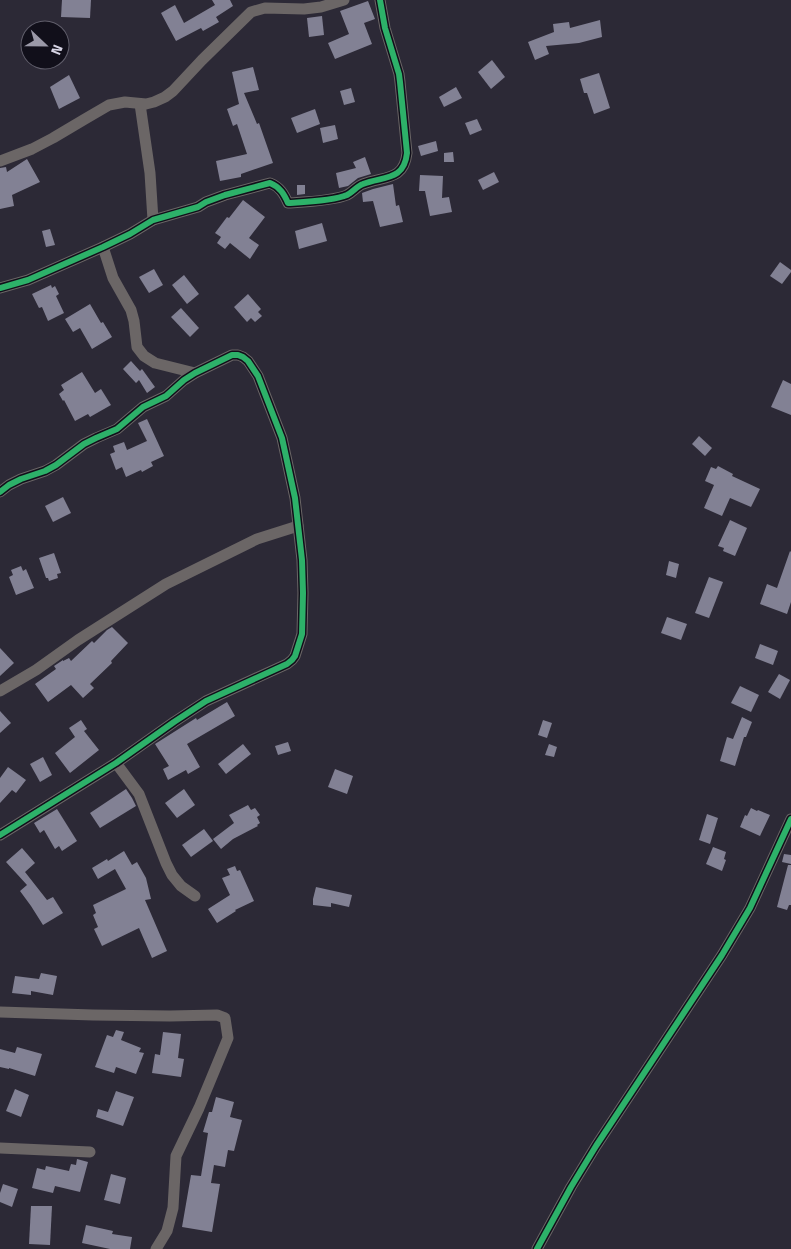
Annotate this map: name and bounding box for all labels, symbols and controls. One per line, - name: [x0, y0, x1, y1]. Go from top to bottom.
- north arrow: [20, 20, 70, 70]
- text: N: [46, 42, 69, 58]

